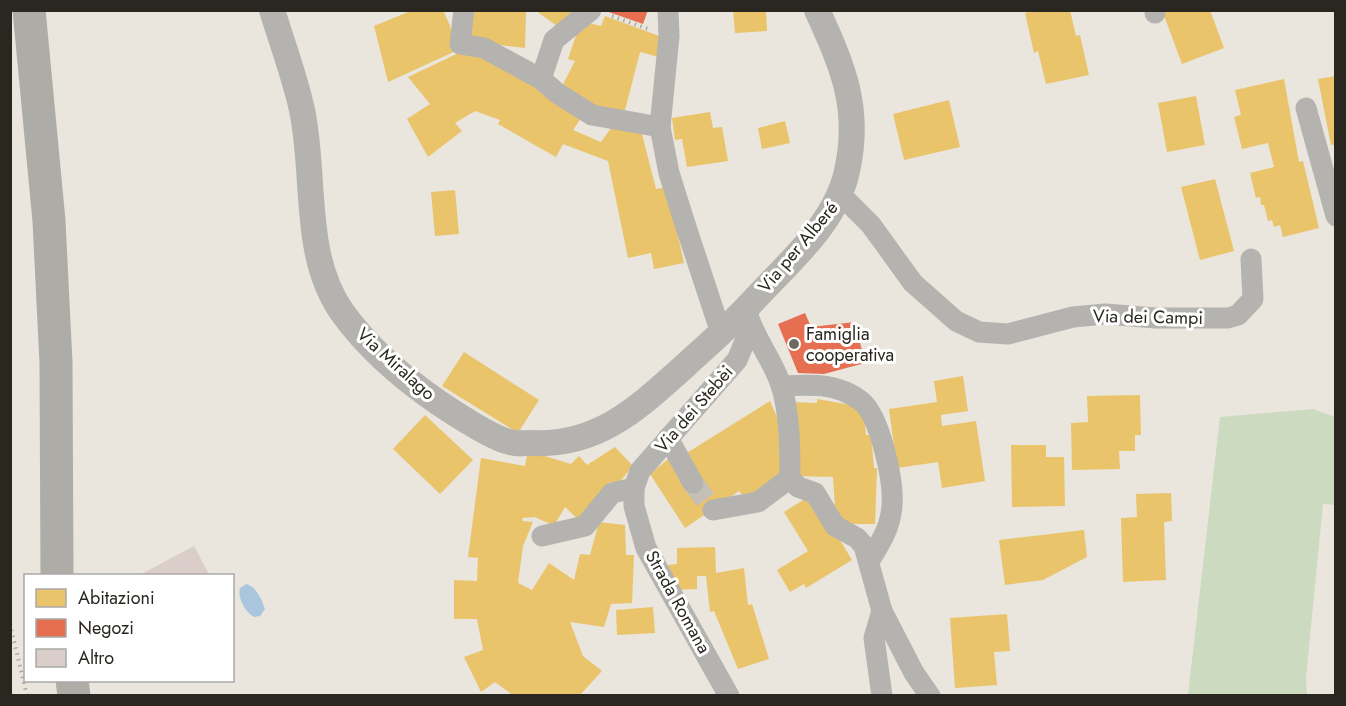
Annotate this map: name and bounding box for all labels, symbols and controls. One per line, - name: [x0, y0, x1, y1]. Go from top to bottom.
- street label: Via per Alberé: [752, 196, 844, 298]
- street label: Via dei Campi: [1093, 303, 1203, 331]
- place label: Famiglia cooperativa: [806, 321, 894, 368]
- street label: Via Miralago: [351, 322, 441, 406]
- marker: Famiglia cooperativa: [787, 337, 801, 351]
- street label: Via dei Stebèi: [649, 360, 739, 458]
- street label: Strada Romana: [639, 546, 717, 658]
- legend: [24, 574, 234, 682]
- text: Abitazioni: [78, 585, 155, 611]
- text: Negozi: [78, 615, 134, 641]
- text: Altro: [78, 645, 114, 671]

